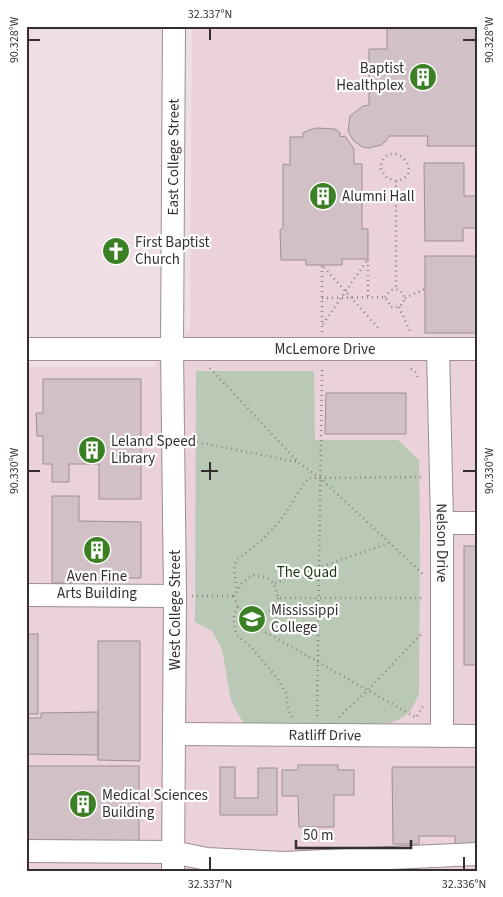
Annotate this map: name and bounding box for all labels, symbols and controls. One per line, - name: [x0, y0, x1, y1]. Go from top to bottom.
- text: 32.337°N: [188, 6, 232, 23]
- text: 90.328°W: [6, 16, 23, 63]
- text: 90.328°W: [481, 16, 498, 63]
- place label: Baptist Healthplex: [336, 58, 404, 96]
- building icon: Baptist Healthplex: [408, 62, 438, 92]
- street label: East College Street: [163, 99, 185, 215]
- building icon: Alumni Hall: [308, 181, 338, 211]
- place label: Alumni Hall: [342, 186, 415, 207]
- place label: First Baptist Church: [135, 232, 210, 270]
- church icon: First Baptist Church: [101, 236, 131, 266]
- street label: McLemore Drive: [275, 339, 376, 360]
- place label: Leland Speed Library: [111, 431, 196, 469]
- building icon: Leland Speed Library: [77, 435, 107, 465]
- text: 90.330°W: [6, 447, 23, 494]
- text: 90.330°W: [481, 447, 498, 494]
- street label: Nelson Drive: [431, 503, 452, 583]
- building icon: Aven Fine Arts Building: [82, 535, 112, 565]
- street label: West College Street: [165, 550, 186, 670]
- park label: The Quad: [277, 562, 337, 583]
- place label: Aven Fine Arts Building: [57, 566, 137, 604]
- place label: Mississippi College: [271, 600, 338, 638]
- school or university icon: Mississippi College: [237, 604, 267, 634]
- street label: Ratliff Drive: [289, 725, 361, 746]
- place label: Medical Sciences Building: [102, 785, 208, 823]
- building icon: Medical Sciences Building: [68, 789, 98, 819]
- scale bar: [296, 817, 410, 849]
- text: 50 m: [303, 825, 333, 846]
- text: 32.337°N: [188, 876, 232, 893]
- text: 32.336°N: [442, 876, 486, 893]

